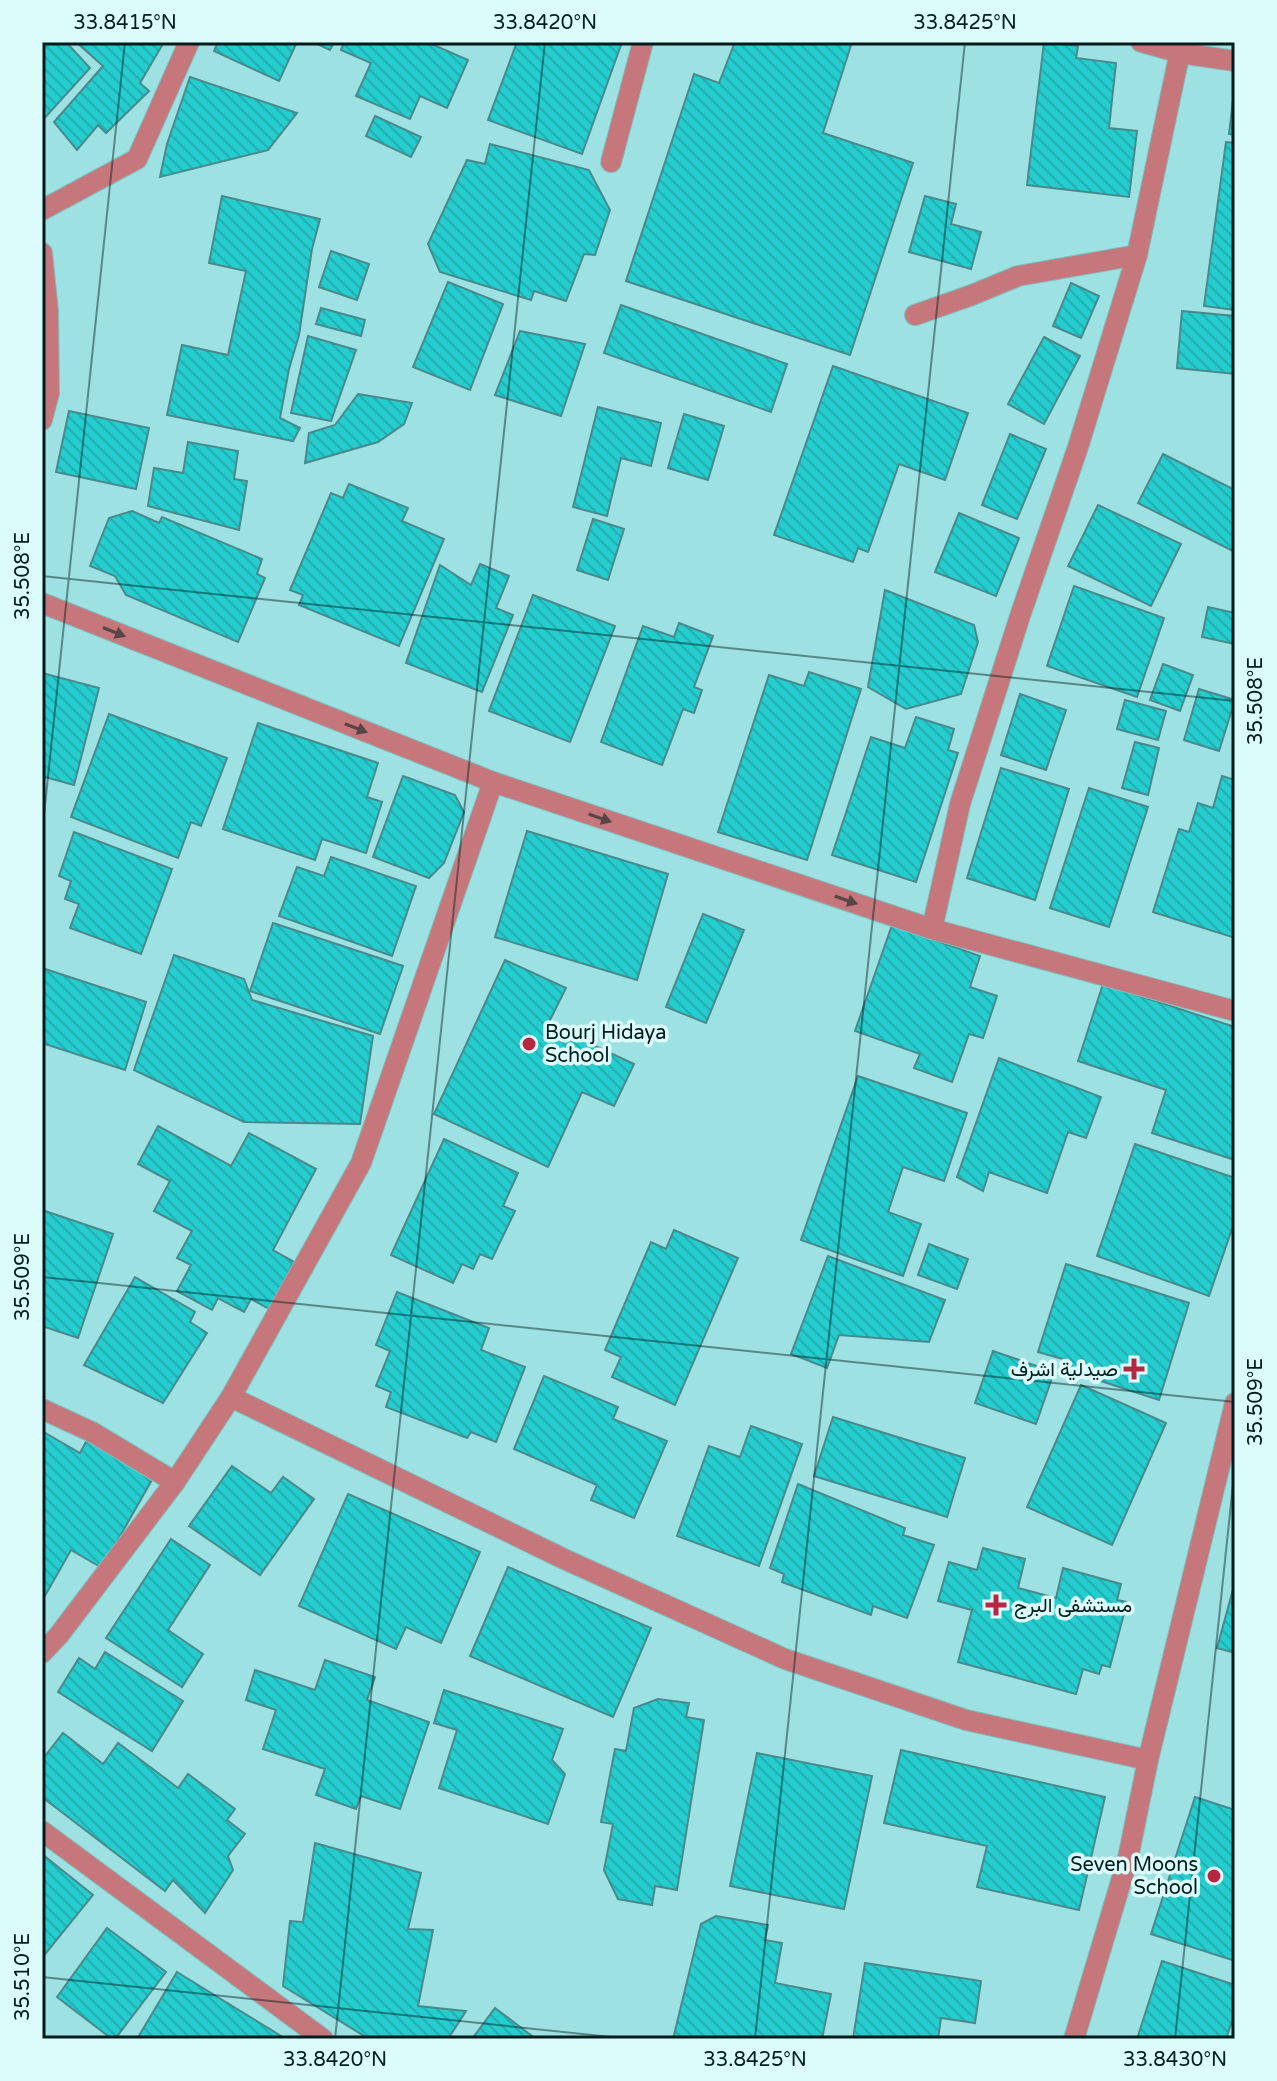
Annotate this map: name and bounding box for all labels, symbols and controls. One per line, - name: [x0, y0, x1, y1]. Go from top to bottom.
- text: 33.8415°N: [73, 11, 177, 35]
- text: 33.8420°N: [493, 11, 597, 35]
- text: 33.8425°N: [913, 11, 1017, 35]
- text: 35.508°E: [11, 532, 35, 620]
- one-way arrow: [102, 625, 126, 638]
- text: 35.508°E: [1244, 657, 1268, 745]
- one-way arrow: [344, 722, 368, 735]
- one-way arrow: [588, 812, 612, 824]
- one-way arrow: [835, 895, 859, 907]
- place label: Bourj Hidaya School: [545, 1021, 666, 1068]
- marker: Bourj Hidaya School: [520, 1035, 538, 1053]
- text: 35.509°E: [11, 1233, 35, 1321]
- place label: صيدلية اشرف: [1011, 1358, 1118, 1382]
- text: 35.509°E: [1244, 1358, 1268, 1446]
- marker: صيدلية اشرف: [1125, 1360, 1143, 1378]
- marker: مستشفى البرج: [985, 1594, 1007, 1616]
- place label: مستشفى البرج: [1014, 1594, 1132, 1619]
- place label: Seven Moons School: [1070, 1853, 1198, 1900]
- marker: Seven Moons School: [1205, 1867, 1223, 1885]
- text: 35.510°E: [11, 1933, 35, 2021]
- text: 33.8420°N: [283, 2048, 387, 2072]
- text: 33.8425°N: [703, 2048, 807, 2072]
- text: 33.8430°N: [1123, 2048, 1227, 2072]

